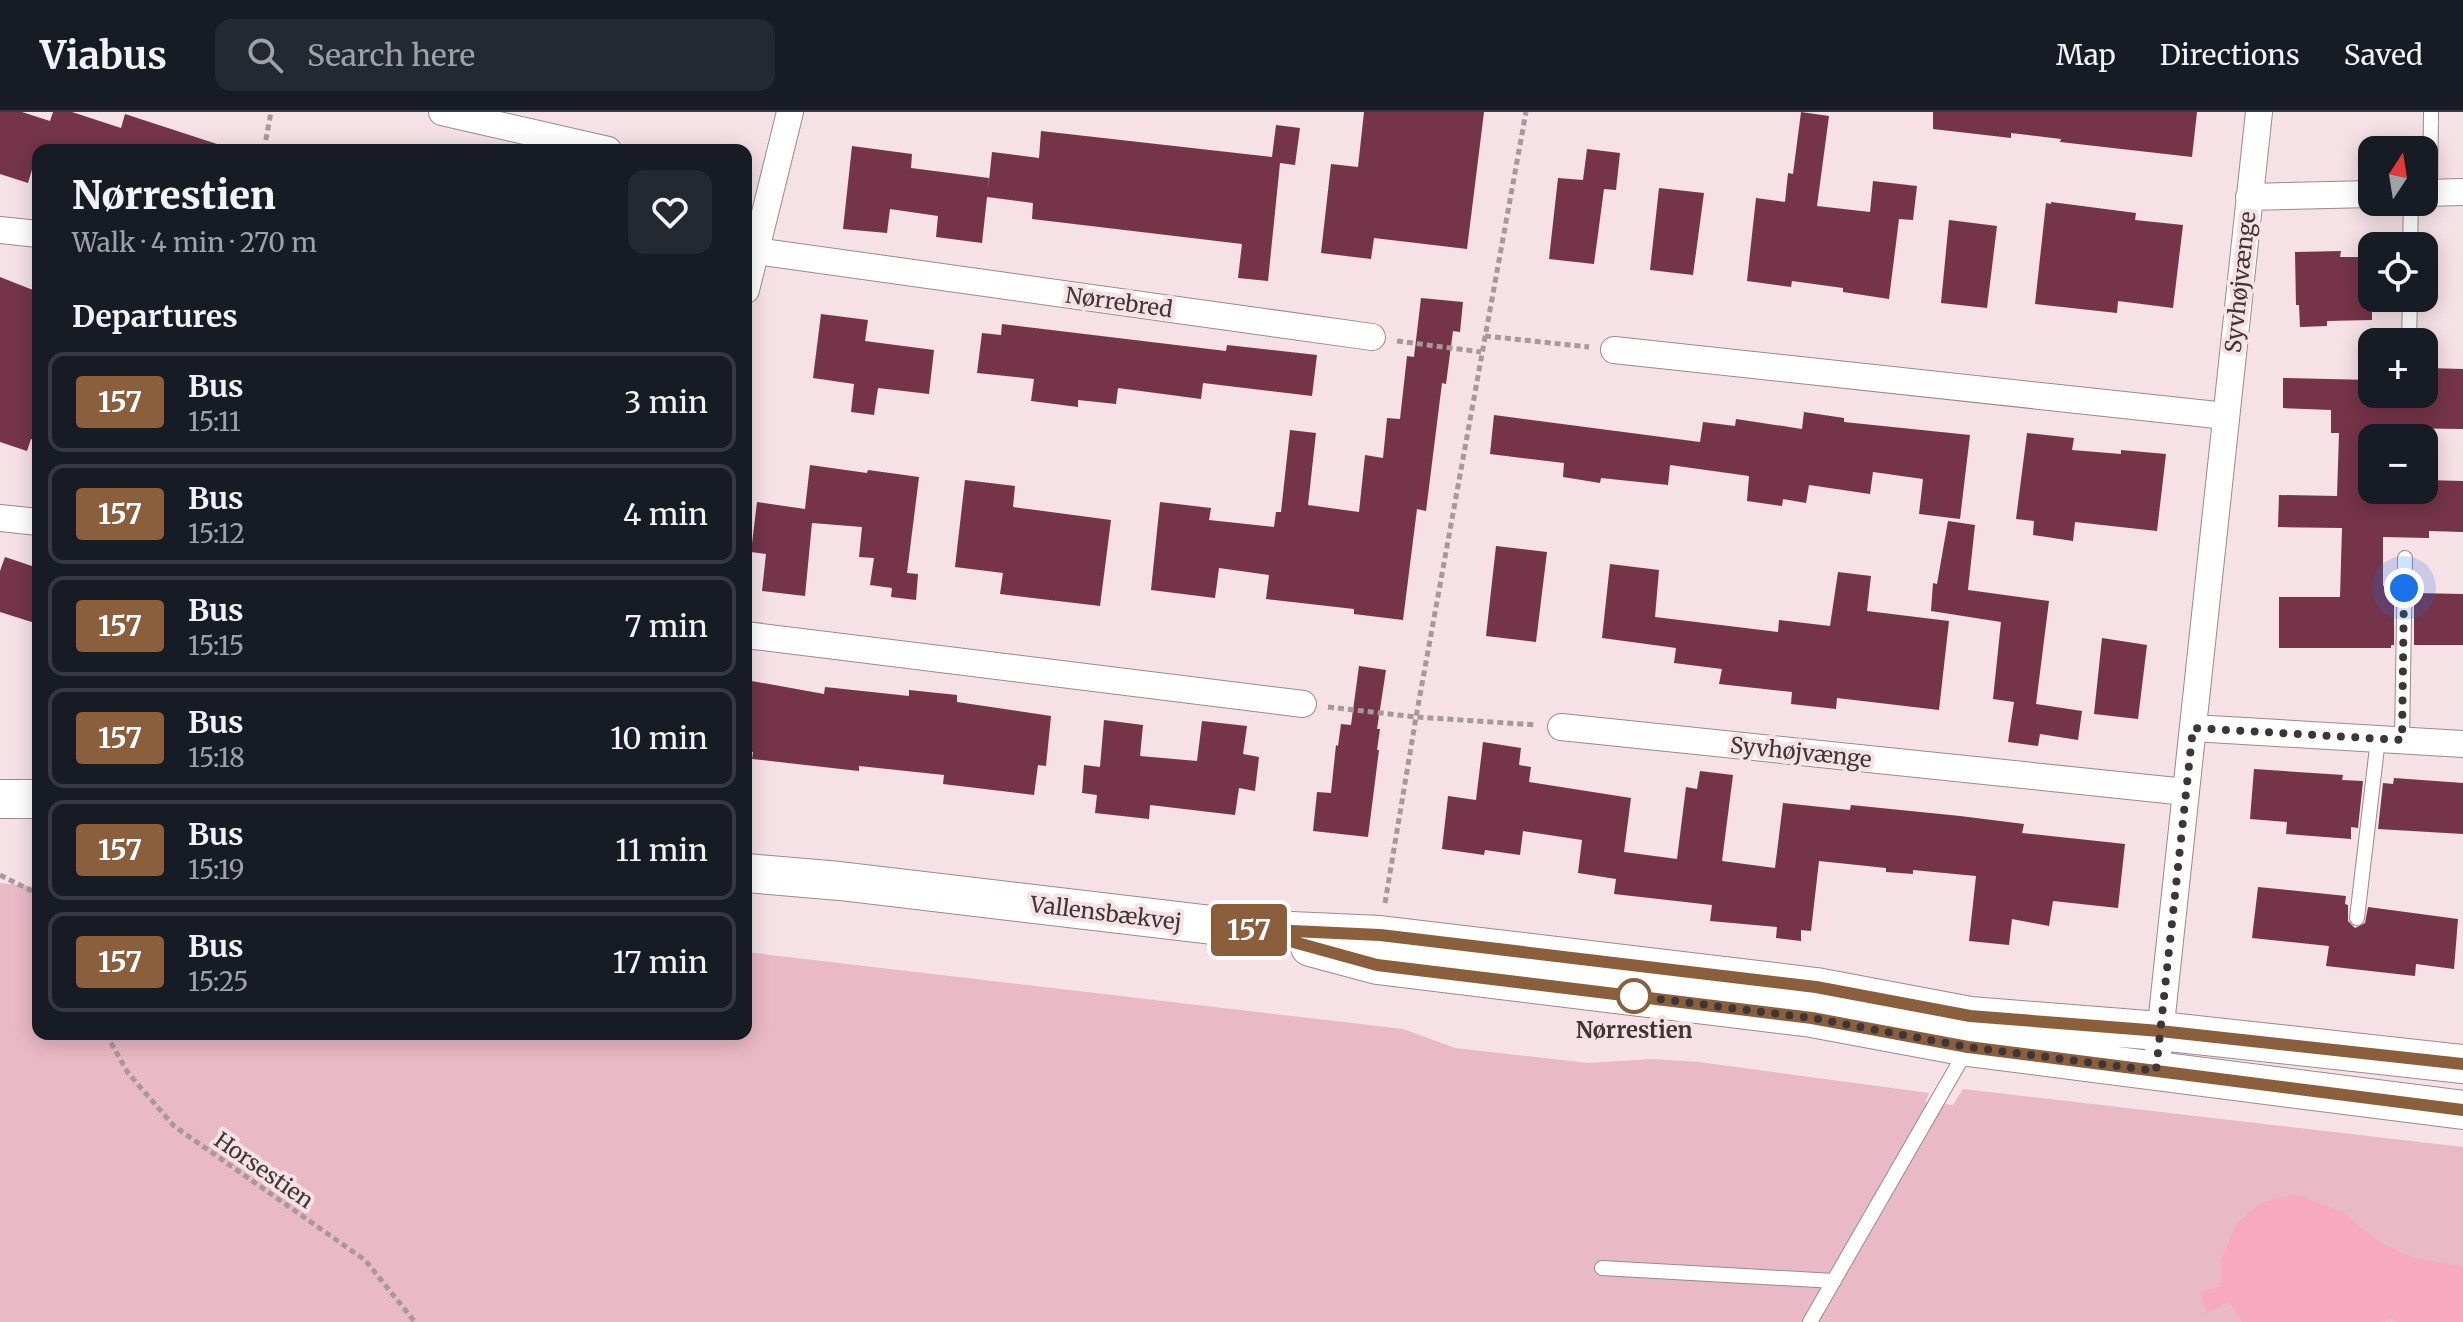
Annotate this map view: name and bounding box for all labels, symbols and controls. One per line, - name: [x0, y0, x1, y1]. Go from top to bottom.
- search box: [215, 19, 775, 91]
- text: Viabus: [40, 32, 167, 79]
- icon: search: [243, 33, 287, 77]
- text: Search here: [307, 36, 475, 74]
- text: Map: [2056, 37, 2116, 73]
- text: Directions: [2160, 37, 2300, 73]
- text: Saved: [2344, 37, 2423, 73]
- north arrow: [2358, 136, 2438, 216]
- map controls: [2358, 136, 2438, 504]
- button: heart: [628, 170, 712, 254]
- text: Nørrestien: [72, 172, 276, 219]
- street label: Syvhøjvænge: [2219, 210, 2261, 354]
- text: Walk · 4 min · 270 m: [72, 226, 317, 259]
- button: locate: [2358, 232, 2438, 312]
- street label: Nørrebred: [1064, 281, 1174, 323]
- text: Departures: [72, 297, 238, 335]
- button: +: [2358, 328, 2438, 408]
- text: Bus: [188, 367, 244, 405]
- text: 3 min: [624, 383, 708, 421]
- text: 157: [98, 384, 142, 420]
- text: 15:11: [188, 405, 241, 438]
- button: −: [2358, 424, 2438, 504]
- text: Bus: [188, 479, 244, 517]
- text: 4 min: [623, 495, 708, 533]
- text: 157: [98, 496, 142, 532]
- text: 15:12: [188, 517, 245, 550]
- your location: [2384, 568, 2424, 608]
- text: Bus: [188, 591, 244, 629]
- text: 7 min: [624, 607, 708, 645]
- text: 157: [98, 608, 142, 644]
- text: 15:15: [188, 629, 244, 662]
- text: Bus: [188, 703, 244, 741]
- text: 10 min: [610, 719, 708, 757]
- text: 157: [98, 720, 142, 756]
- street label: Syvhøjvænge: [1729, 731, 1873, 773]
- text: 15:18: [188, 741, 245, 774]
- text: Bus: [188, 815, 244, 853]
- text: 11 min: [615, 831, 708, 869]
- text: 157: [98, 832, 142, 868]
- text: 15:19: [188, 853, 244, 886]
- street label: Vallensbækvej: [1028, 890, 1183, 936]
- line badge: 157: [1203, 904, 1295, 956]
- text: 157: [1227, 912, 1271, 948]
- text: Bus: [188, 927, 244, 965]
- text: 17 min: [613, 943, 708, 981]
- text: 157: [98, 944, 142, 980]
- text: 15:25: [188, 965, 248, 998]
- marker: Nørrestien: [1617, 979, 1651, 1013]
- place label: Nørrestien: [1576, 1016, 1692, 1044]
- street label: Horsestien: [209, 1126, 319, 1215]

